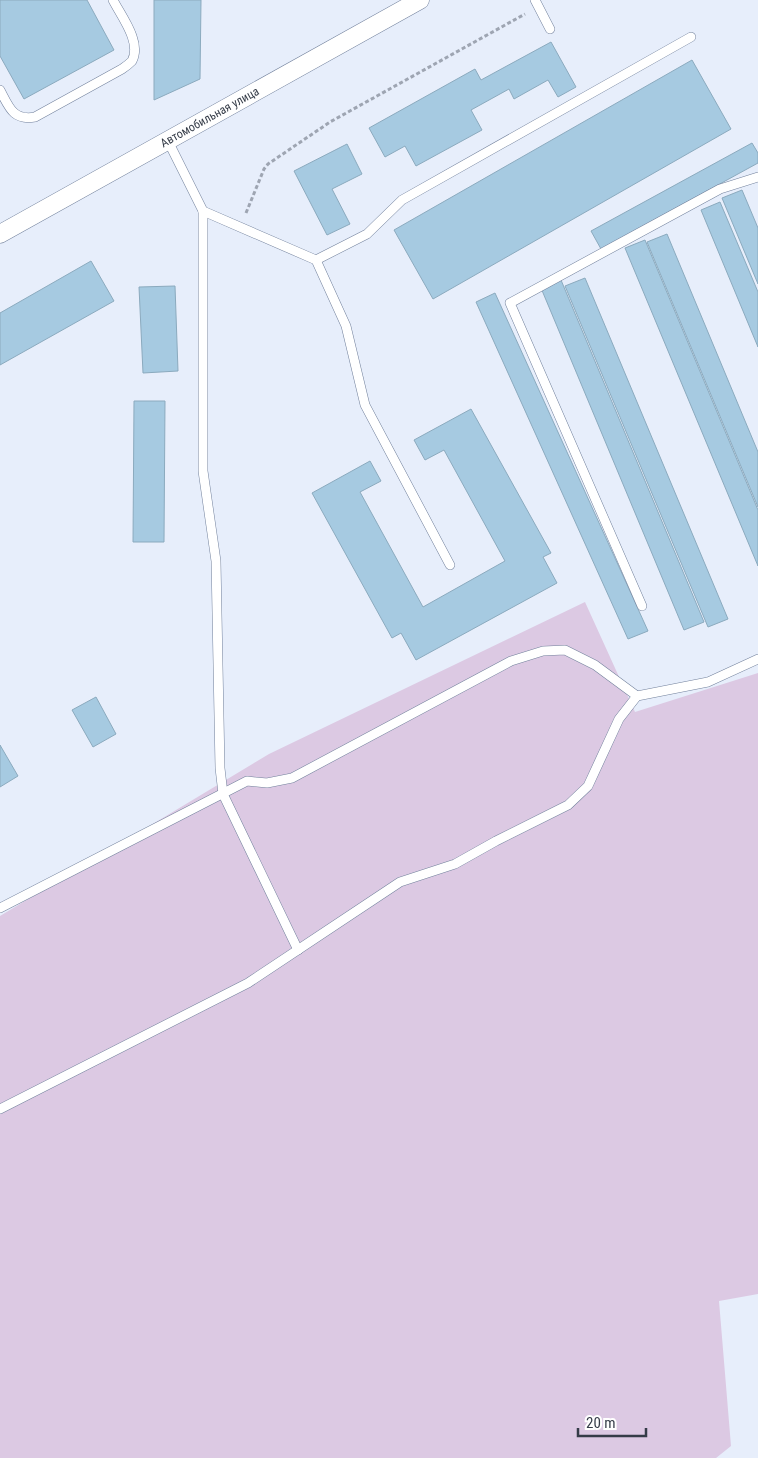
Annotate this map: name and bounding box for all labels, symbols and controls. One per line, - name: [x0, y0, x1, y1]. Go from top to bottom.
- street label: Автомобильная улица: [158, 84, 262, 150]
- scale bar: [578, 1406, 646, 1438]
- text: 20 m: [586, 1414, 616, 1432]

